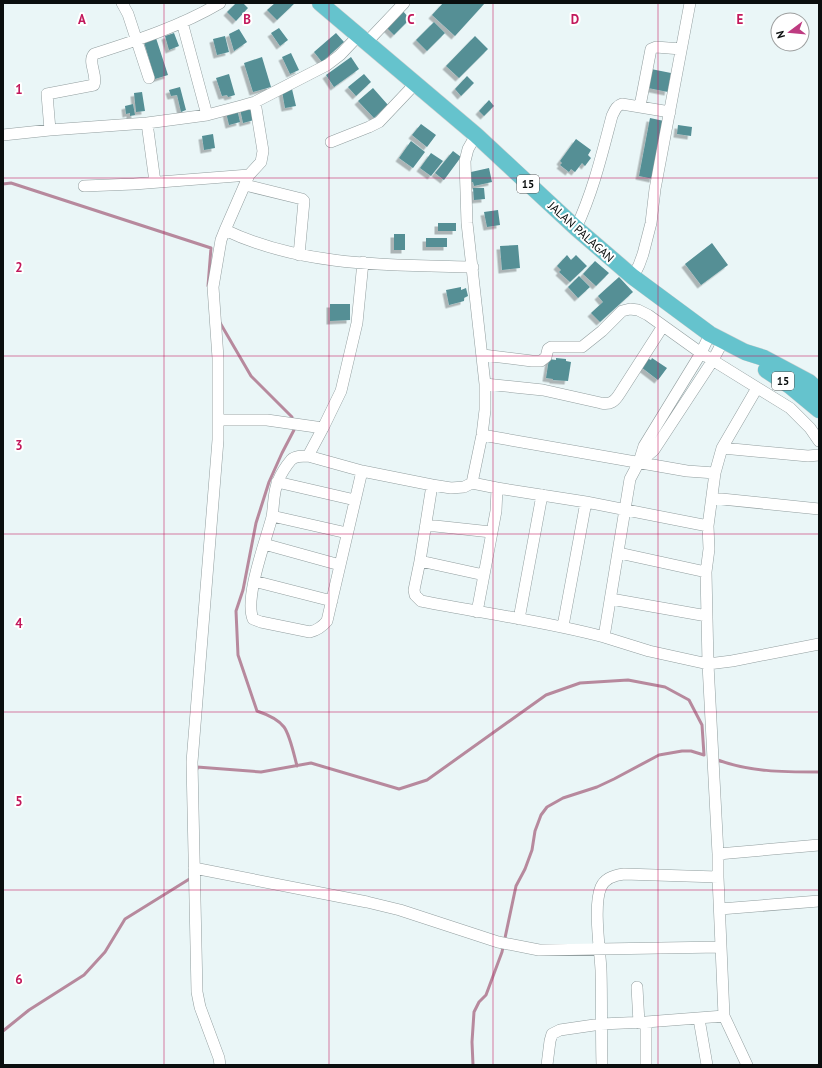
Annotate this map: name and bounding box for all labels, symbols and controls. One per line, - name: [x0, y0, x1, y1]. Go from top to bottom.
- text: A: [78, 11, 86, 28]
- text: B: [243, 11, 251, 28]
- text: C: [407, 11, 415, 28]
- text: D: [571, 11, 579, 28]
- text: E: [737, 11, 744, 28]
- north arrow: [770, 12, 810, 52]
- text: N: [773, 29, 788, 40]
- text: 1: [15, 81, 23, 98]
- road number: 15: [517, 175, 539, 193]
- street label: JALAN PALAGAN: [545, 197, 617, 265]
- text: 2: [15, 259, 23, 276]
- road number: 15: [772, 372, 794, 390]
- text: 3: [15, 437, 23, 454]
- text: 4: [15, 615, 23, 632]
- text: 5: [15, 793, 23, 810]
- text: 6: [15, 971, 23, 988]

